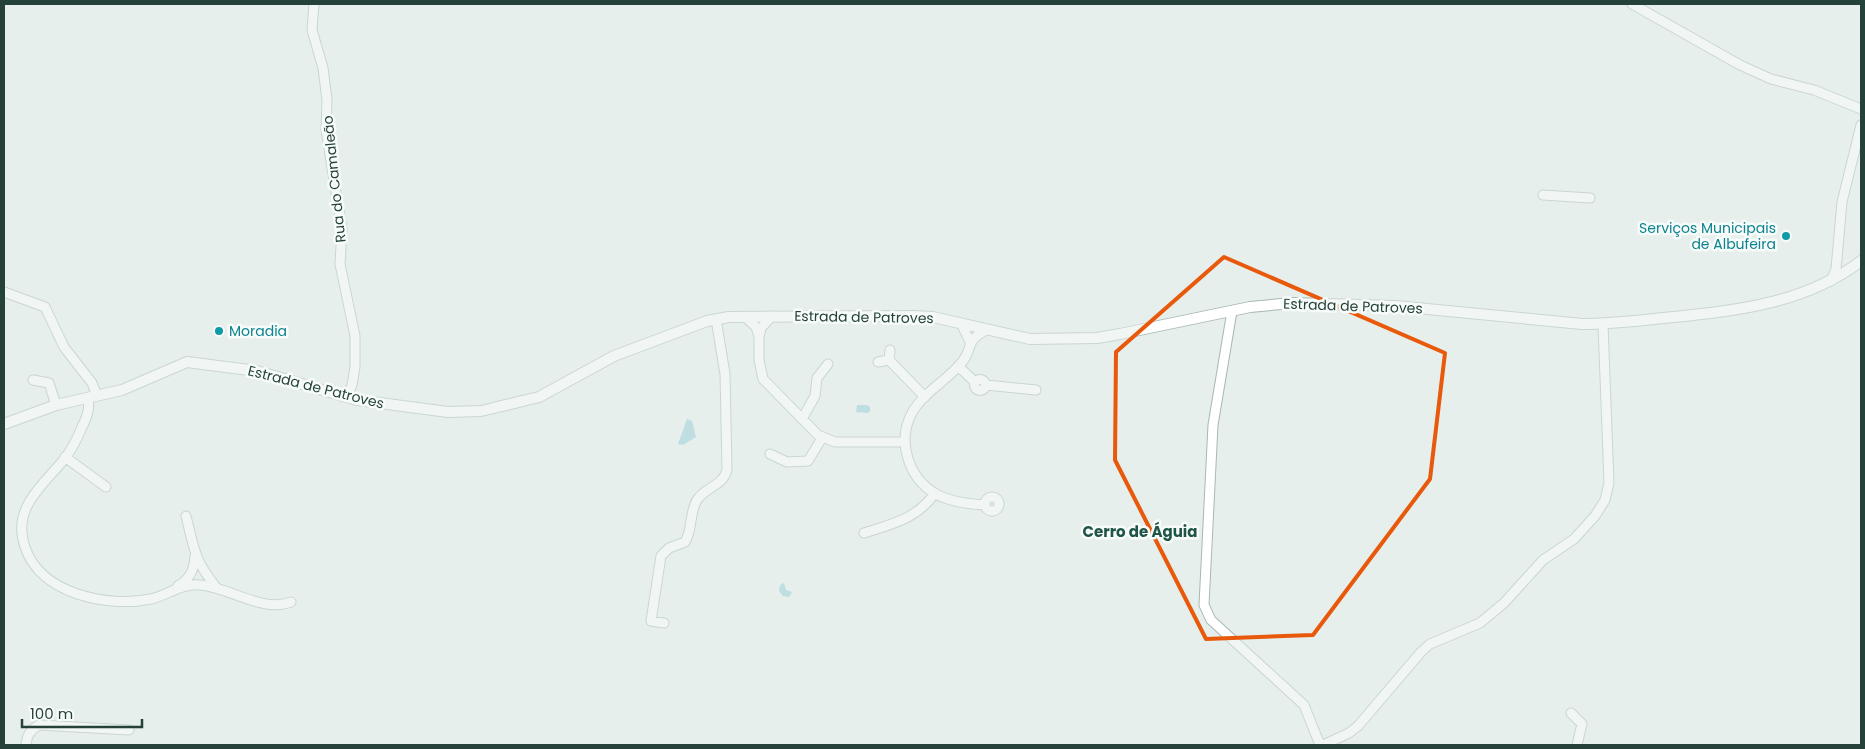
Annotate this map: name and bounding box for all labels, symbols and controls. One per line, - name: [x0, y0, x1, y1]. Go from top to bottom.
- street label: Rua do Camaleão: [317, 114, 351, 243]
- place label: Serviços Municipais de Albufeira: [1639, 218, 1776, 254]
- marker: Serviços Municipais de Albufeira: [1780, 230, 1792, 242]
- street label: Estrada de Patroves: [1283, 294, 1423, 318]
- street label: Estrada de Patroves: [794, 306, 934, 328]
- place label: Moradia: [229, 321, 287, 341]
- marker: Moradia: [213, 325, 225, 337]
- street label: Estrada de Patroves: [246, 360, 386, 414]
- district label: Cerro de Águia: [1083, 521, 1197, 542]
- scale bar: [22, 696, 142, 728]
- text: 100 m: [30, 703, 73, 724]

